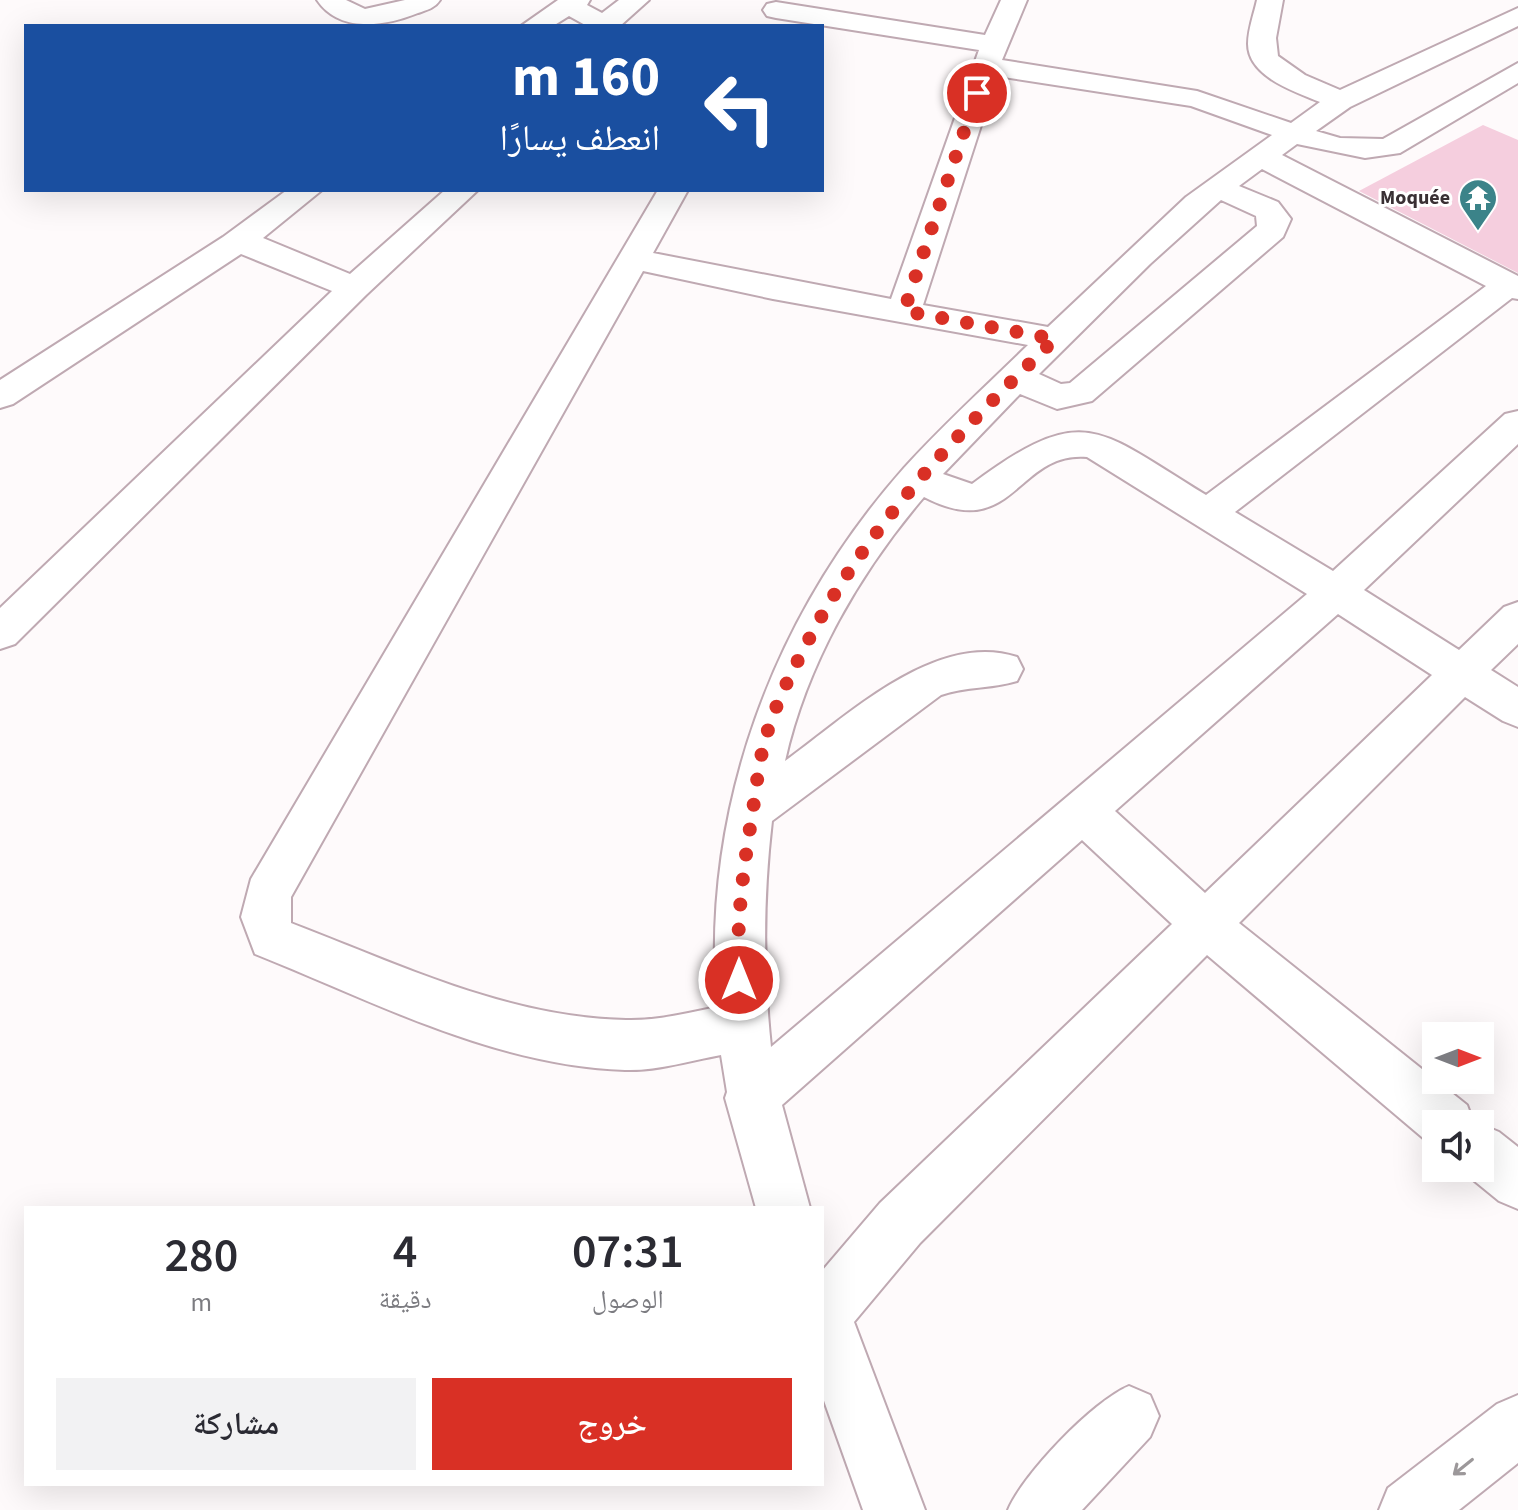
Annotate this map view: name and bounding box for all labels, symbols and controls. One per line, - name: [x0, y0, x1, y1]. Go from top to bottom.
- text: 160 m: [512, 38, 660, 117]
- icon: left: [688, 56, 792, 160]
- pin: [943, 59, 1011, 127]
- icon: arrive: [955, 71, 999, 115]
- text: انعطف يسارًا: [500, 113, 660, 164]
- temple icon: Moquée: [1457, 177, 1499, 232]
- place label: Moquée: [1380, 184, 1450, 212]
- position arrow: [697, 938, 781, 1022]
- north arrow: [1422, 1022, 1494, 1094]
- map controls: [1422, 1022, 1494, 1182]
- button: sound: [1422, 1110, 1494, 1182]
- text: 4: [393, 1218, 417, 1286]
- text: 07:31: [572, 1218, 684, 1286]
- text: 280: [164, 1222, 238, 1290]
- text: دقيقة: [379, 1281, 432, 1318]
- text: الوصول: [592, 1281, 664, 1318]
- text: m: [191, 1284, 212, 1321]
- button: مشاركة: [56, 1378, 416, 1470]
- button: خروج: [432, 1378, 792, 1470]
- one-way arrow: [1453, 1458, 1474, 1476]

